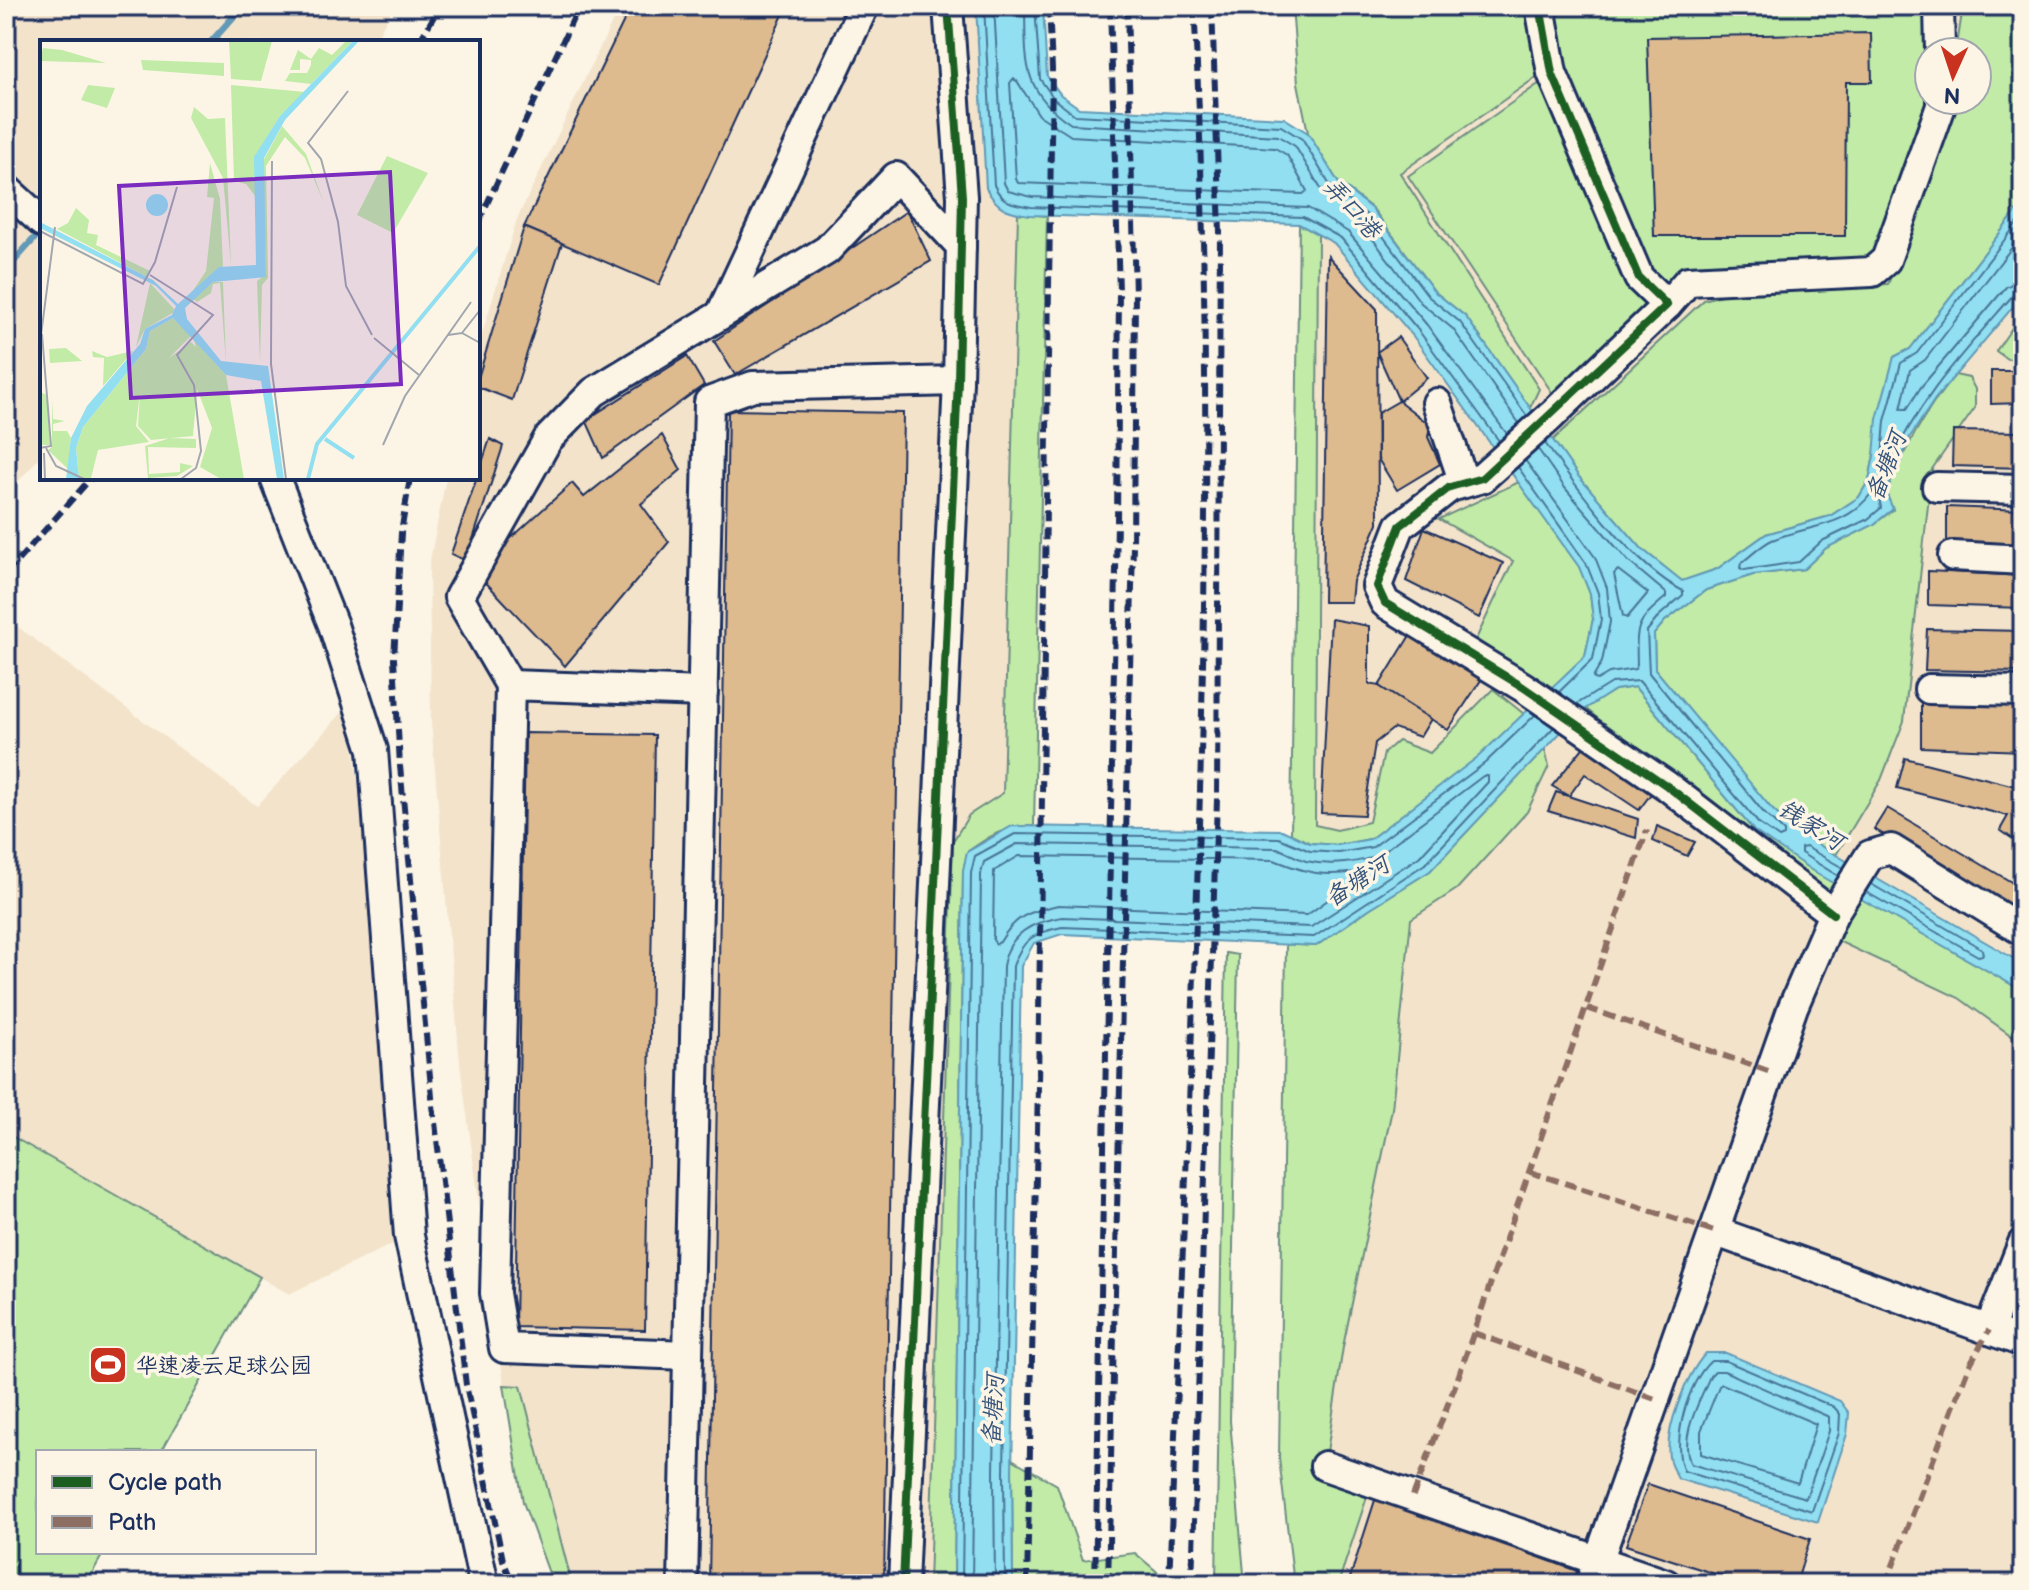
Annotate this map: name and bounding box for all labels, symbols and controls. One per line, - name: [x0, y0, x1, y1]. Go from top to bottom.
- north arrow: [1913, 36, 1993, 116]
- inset map: [40, 40, 480, 480]
- text: N: [1943, 81, 1961, 108]
- water label: 弄口港: [1317, 172, 1388, 246]
- water label: 备塘河: [1860, 424, 1914, 505]
- water label: 钱家河: [1773, 794, 1852, 859]
- water label: 备塘河: [1319, 847, 1399, 913]
- sports icon: 华速凌云足球公园: [87, 1344, 129, 1386]
- place label: 华速凌云足球公园: [136, 1353, 312, 1380]
- water label: 备塘河: [977, 1369, 1010, 1447]
- legend: [36, 1450, 316, 1554]
- text: Cycle path: [108, 1468, 222, 1497]
- text: Path: [108, 1508, 156, 1537]

